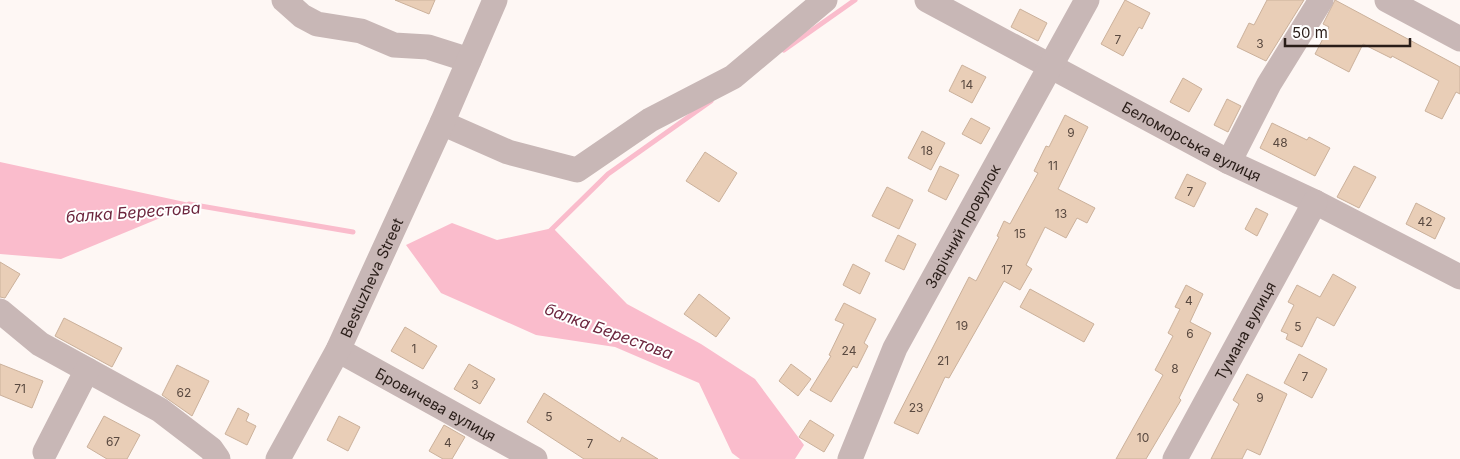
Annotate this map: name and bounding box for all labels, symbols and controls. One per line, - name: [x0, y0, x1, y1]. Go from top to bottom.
- scale bar: [1285, 15, 1410, 47]
- text: 50 m: [1292, 23, 1328, 42]
- house number: 7: [1115, 32, 1122, 47]
- house number: 3: [1256, 36, 1264, 51]
- house number: 14: [961, 77, 974, 92]
- street label: Беломорська вулиця: [1119, 97, 1264, 185]
- house number: 9: [1067, 125, 1075, 140]
- house number: 48: [1272, 135, 1288, 150]
- house number: 18: [921, 143, 933, 158]
- house number: 11: [1048, 158, 1058, 173]
- street label: Зарічний провулок: [920, 161, 1004, 292]
- house number: 7: [1187, 184, 1194, 199]
- water label: балка Берестова: [65, 197, 201, 227]
- house number: 13: [1055, 206, 1067, 221]
- house number: 42: [1417, 214, 1433, 229]
- street label: Bestuzheva Street: [336, 215, 407, 340]
- house number: 15: [1014, 226, 1026, 241]
- house number: 17: [1001, 262, 1013, 277]
- street label: Тумана вулиця: [1210, 278, 1279, 384]
- house number: 4: [1185, 293, 1193, 308]
- water label: балка Берестова: [542, 299, 676, 364]
- house number: 19: [956, 318, 968, 333]
- house number: 5: [1294, 319, 1302, 334]
- house number: 6: [1186, 326, 1194, 341]
- house number: 1: [412, 341, 416, 356]
- house number: 24: [842, 343, 857, 358]
- house number: 21: [937, 353, 949, 368]
- house number: 8: [1171, 361, 1179, 376]
- street label: Бровичева вулиця: [372, 363, 500, 445]
- house number: 7: [1302, 369, 1309, 384]
- house number: 3: [471, 377, 479, 392]
- house number: 71: [14, 381, 26, 396]
- house number: 62: [177, 385, 191, 400]
- house number: 9: [1256, 390, 1264, 405]
- house number: 23: [909, 400, 923, 415]
- house number: 5: [545, 409, 553, 424]
- house number: 10: [1137, 430, 1149, 445]
- house number: 67: [106, 434, 120, 449]
- house number: 4: [444, 435, 452, 450]
- house number: 7: [587, 436, 594, 451]

